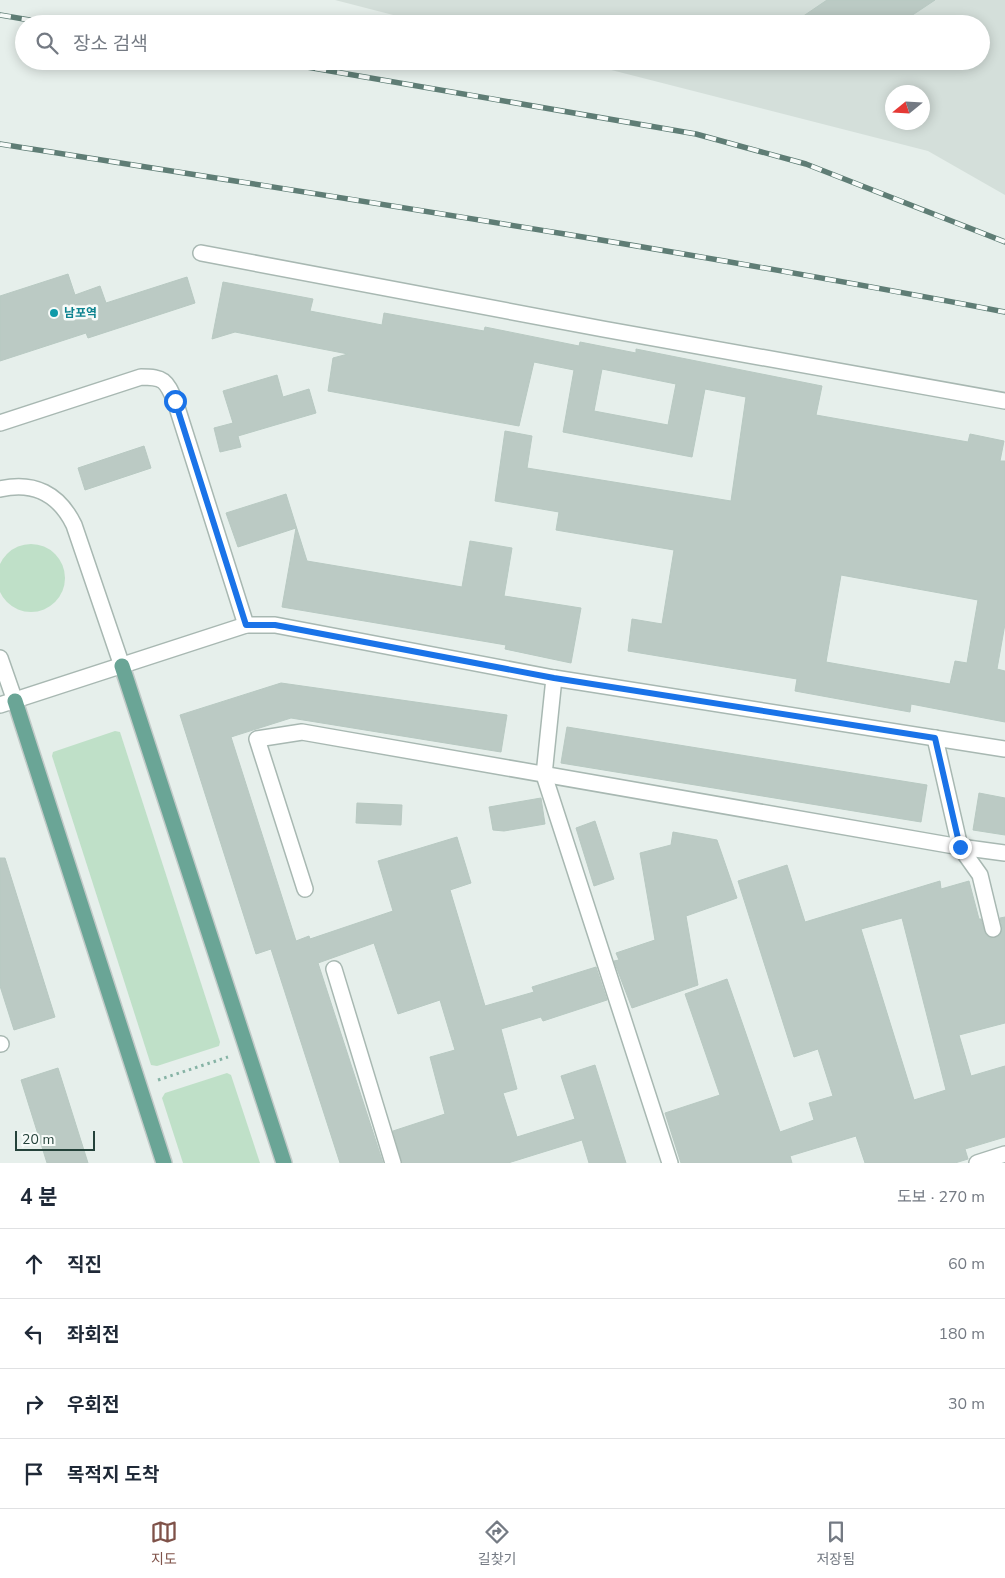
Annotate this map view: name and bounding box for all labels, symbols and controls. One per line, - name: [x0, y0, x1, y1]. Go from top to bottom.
- search box: [15, 15, 990, 70]
- icon: search: [33, 29, 61, 57]
- text: 장소 검색: [73, 31, 148, 57]
- north arrow: [885, 85, 930, 130]
- place label: 남포역: [64, 305, 97, 321]
- marker: 남포역: [48, 307, 60, 319]
- route start: [164, 390, 187, 413]
- route end: [949, 836, 972, 859]
- scale bar: [15, 1128, 95, 1151]
- text: 20 m: [22, 1130, 54, 1149]
- text: 4 분: [20, 1183, 58, 1211]
- text: 도보 · 270 m: [897, 1186, 985, 1208]
- icon: ahead: [20, 1250, 48, 1278]
- text: 직진: [67, 1252, 102, 1278]
- text: 60 m: [948, 1253, 985, 1275]
- icon: left: [20, 1320, 48, 1348]
- text: 좌회전: [67, 1322, 119, 1348]
- text: 180 m: [938, 1323, 985, 1345]
- icon: right: [20, 1390, 48, 1418]
- text: 우회전: [67, 1392, 119, 1418]
- text: 30 m: [948, 1393, 985, 1415]
- icon: arrive: [20, 1460, 48, 1488]
- text: 목적지 도착: [67, 1462, 160, 1488]
- tab: 지도: [150, 1518, 178, 1569]
- tab: 길찾기: [478, 1518, 517, 1569]
- tab: 저장됨: [816, 1518, 855, 1569]

